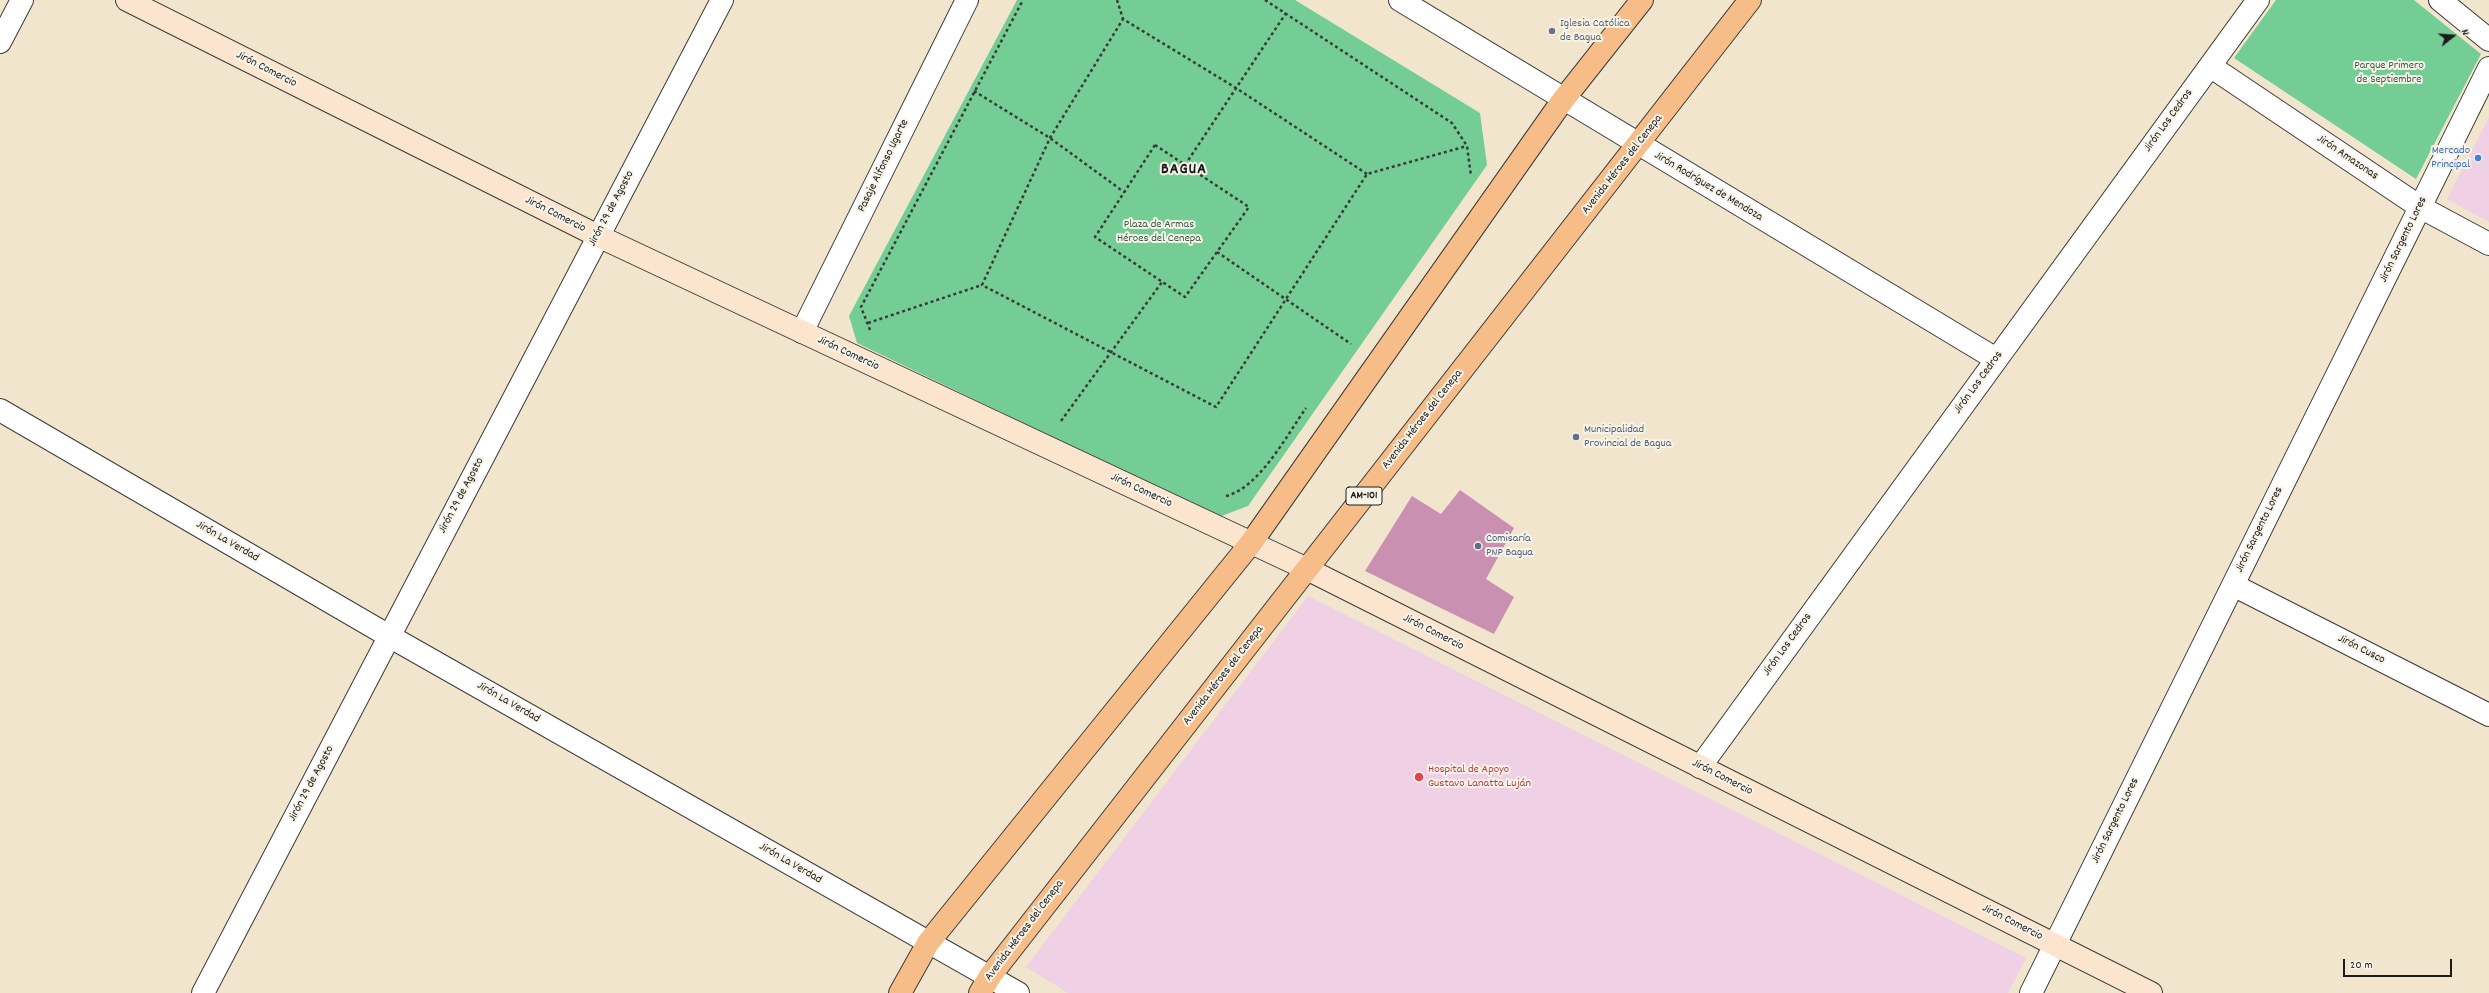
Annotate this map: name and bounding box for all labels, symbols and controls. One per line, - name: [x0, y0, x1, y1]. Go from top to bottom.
- north arrow: [2433, 16, 2473, 56]
- place label: Iglesia Católica de Bagua: [1560, 17, 1630, 45]
- marker: Iglesia Católica de Bagua: [1547, 26, 1557, 36]
- text: N: [2456, 28, 2473, 37]
- street label: Jirón Comercio: [233, 49, 299, 91]
- park label: Parque Primero de Septiembre: [2354, 59, 2424, 87]
- street label: Jirón Los Cedros: [2141, 87, 2197, 155]
- street label: Avenida Héroes del Cenepa: [1580, 112, 1666, 218]
- street label: Pasaje Alfonso Ugarte: [855, 117, 913, 215]
- street label: Jirón Amazonas: [2313, 132, 2381, 184]
- place label: Mercado Principal: [2431, 144, 2470, 172]
- street label: Jirón Rodríguez de Mendoza: [1651, 149, 1765, 225]
- marker: Mercado Principal: [2473, 153, 2483, 163]
- district label: BAGUA: [1161, 161, 1207, 181]
- street label: Jirón 29 de Agosto: [586, 169, 638, 249]
- street label: Jirón Comercio: [522, 194, 588, 236]
- street label: Jirón Sargento Lores: [2377, 195, 2431, 285]
- park label: Plaza de Armas Héroes del Cenepa: [1117, 218, 1201, 246]
- street label: Jirón Comercio: [815, 333, 881, 375]
- street label: Jirón Los Cedros: [1951, 349, 2007, 417]
- street label: Avenida Héroes del Cenepa: [1380, 367, 1466, 473]
- place label: Municipalidad Provincial de Bagua: [1584, 423, 1671, 451]
- marker: Municipalidad Provincial de Bagua: [1571, 432, 1581, 442]
- street label: Jirón 29 de Agosto: [436, 456, 488, 536]
- street label: Jirón Comercio: [1108, 470, 1174, 512]
- street label: Jirón Sargento Lores: [2233, 485, 2287, 575]
- road number: AM-101: [1346, 487, 1382, 505]
- street label: Jirón La Verdad: [193, 518, 261, 566]
- place label: Comisaría PNP Bagua: [1486, 532, 1533, 560]
- marker: Comisaría PNP Bagua: [1473, 541, 1483, 551]
- street label: Jirón Los Cedros: [1760, 611, 1816, 679]
- street label: Jirón Comercio: [1400, 612, 1466, 654]
- street label: Avenida Héroes del Cenepa: [1181, 623, 1267, 729]
- street label: Jirón Cusco: [2335, 632, 2387, 668]
- street label: Jirón La Verdad: [474, 679, 542, 727]
- street label: Jirón 29 de Agosto: [286, 744, 338, 824]
- street label: Jirón Comercio: [1689, 757, 1755, 799]
- place label: Hospital de Apoyo Gustavo Lanatta Luján: [1428, 763, 1531, 791]
- marker: Hospital de Apoyo Gustavo Lanatta Luján: [1413, 771, 1425, 783]
- street label: Jirón Sargento Lores: [2089, 776, 2143, 866]
- street label: Jirón La Verdad: [756, 840, 824, 888]
- street label: Avenida Héroes del Cenepa: [982, 878, 1068, 984]
- street label: Jirón Comercio: [1979, 902, 2045, 944]
- scale bar: [2345, 951, 2454, 977]
- text: 20 m: [2350, 957, 2373, 974]

